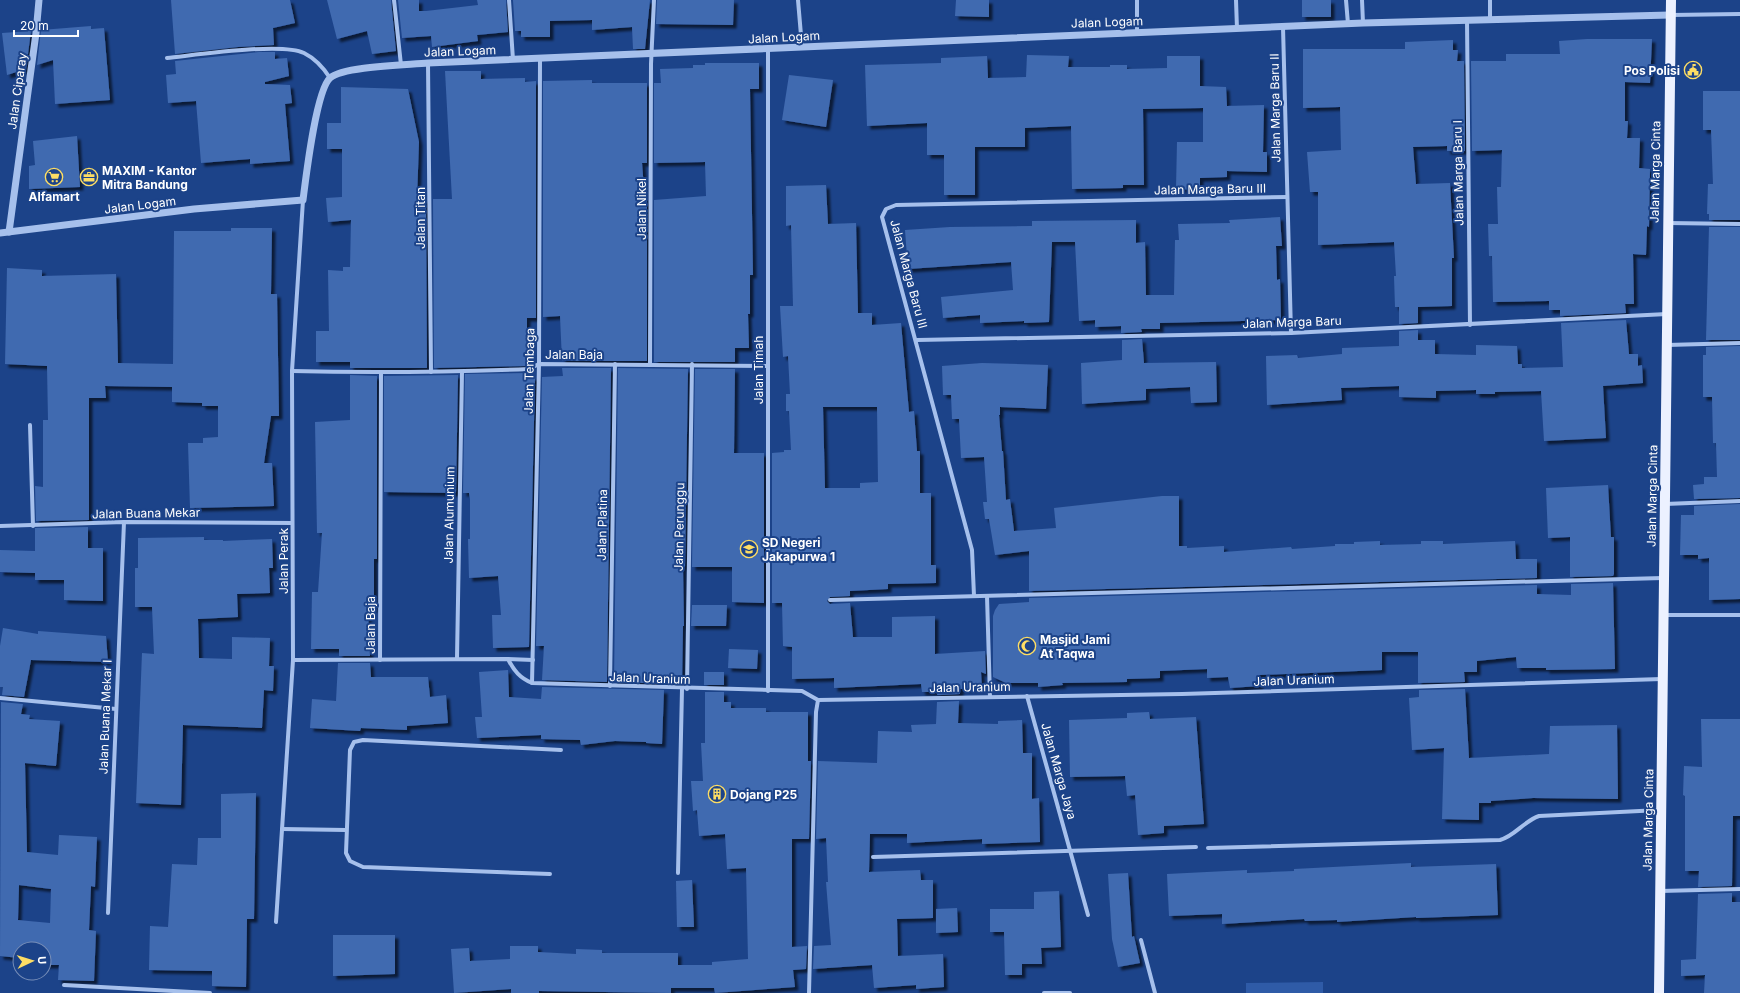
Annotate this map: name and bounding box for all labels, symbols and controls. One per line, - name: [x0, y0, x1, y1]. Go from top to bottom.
- scale bar: [14, 12, 78, 38]
- street label: Jalan Logam: [1071, 13, 1143, 31]
- text: 20 m: [20, 18, 49, 33]
- street label: Jalan Logam: [748, 28, 820, 46]
- street label: Jalan Logam: [424, 42, 496, 60]
- street label: Jalan Ciparay: [4, 51, 30, 130]
- street label: Jalan Marga Baru II: [1267, 53, 1283, 163]
- public building icon: Pos Polisi: [1683, 60, 1703, 80]
- place label: Pos Polisi: [1624, 63, 1680, 78]
- street label: Jalan Marga Baru I: [1450, 120, 1466, 226]
- street label: Jalan Marga Cinta: [1647, 121, 1663, 223]
- place label: MAXIM - Kantor Mitra Bandung: [102, 163, 197, 192]
- supermarket icon: Alfamart: [44, 167, 64, 187]
- office icon: MAXIM - Kantor Mitra Bandung: [79, 167, 99, 187]
- street label: Jalan Nikel: [634, 178, 649, 240]
- street label: Jalan Marga Baru III: [1154, 181, 1266, 197]
- street label: Jalan Titan: [413, 187, 428, 249]
- place label: Alfamart: [28, 189, 80, 204]
- street label: Jalan Logam: [103, 193, 177, 217]
- street label: Jalan Marga Baru III: [887, 218, 931, 330]
- street label: Jalan Marga Baru: [1242, 313, 1342, 331]
- street label: Jalan Tembaga: [521, 328, 537, 414]
- street label: Jalan Timah: [751, 336, 766, 404]
- street label: Jalan Baja: [545, 347, 603, 362]
- street label: Jalan Marga Cinta: [1644, 445, 1660, 547]
- street label: Jalan Alumunium: [441, 466, 457, 564]
- street label: Jalan Perunggu: [671, 482, 687, 572]
- street label: Jalan Platina: [594, 489, 610, 561]
- street label: Jalan Buana Mekar: [92, 505, 201, 521]
- street label: Jalan Perak: [276, 528, 291, 594]
- place label: SD Negeri Jakapurwa 1: [762, 535, 835, 564]
- school or university icon: SD Negeri Jakapurwa 1: [739, 539, 759, 559]
- street label: Jalan Baja: [363, 596, 378, 654]
- place label: Masjid Jami At Taqwa: [1040, 632, 1110, 661]
- mosque icon: Masjid Jami At Taqwa: [1017, 636, 1037, 656]
- street label: Jalan Buana Mekar I: [96, 659, 114, 775]
- street label: Jalan Uranium: [609, 669, 691, 687]
- street label: Jalan Uranium: [1253, 671, 1335, 689]
- street label: Jalan Uranium: [929, 679, 1011, 695]
- street label: Jalan Marga Jaya: [1038, 721, 1080, 821]
- street label: Jalan Marga Cinta: [1640, 769, 1656, 871]
- building icon: Dojang P25: [707, 784, 727, 804]
- place label: Dojang P25: [730, 787, 797, 802]
- north arrow: [12, 941, 52, 981]
- text: U: [35, 956, 49, 965]

